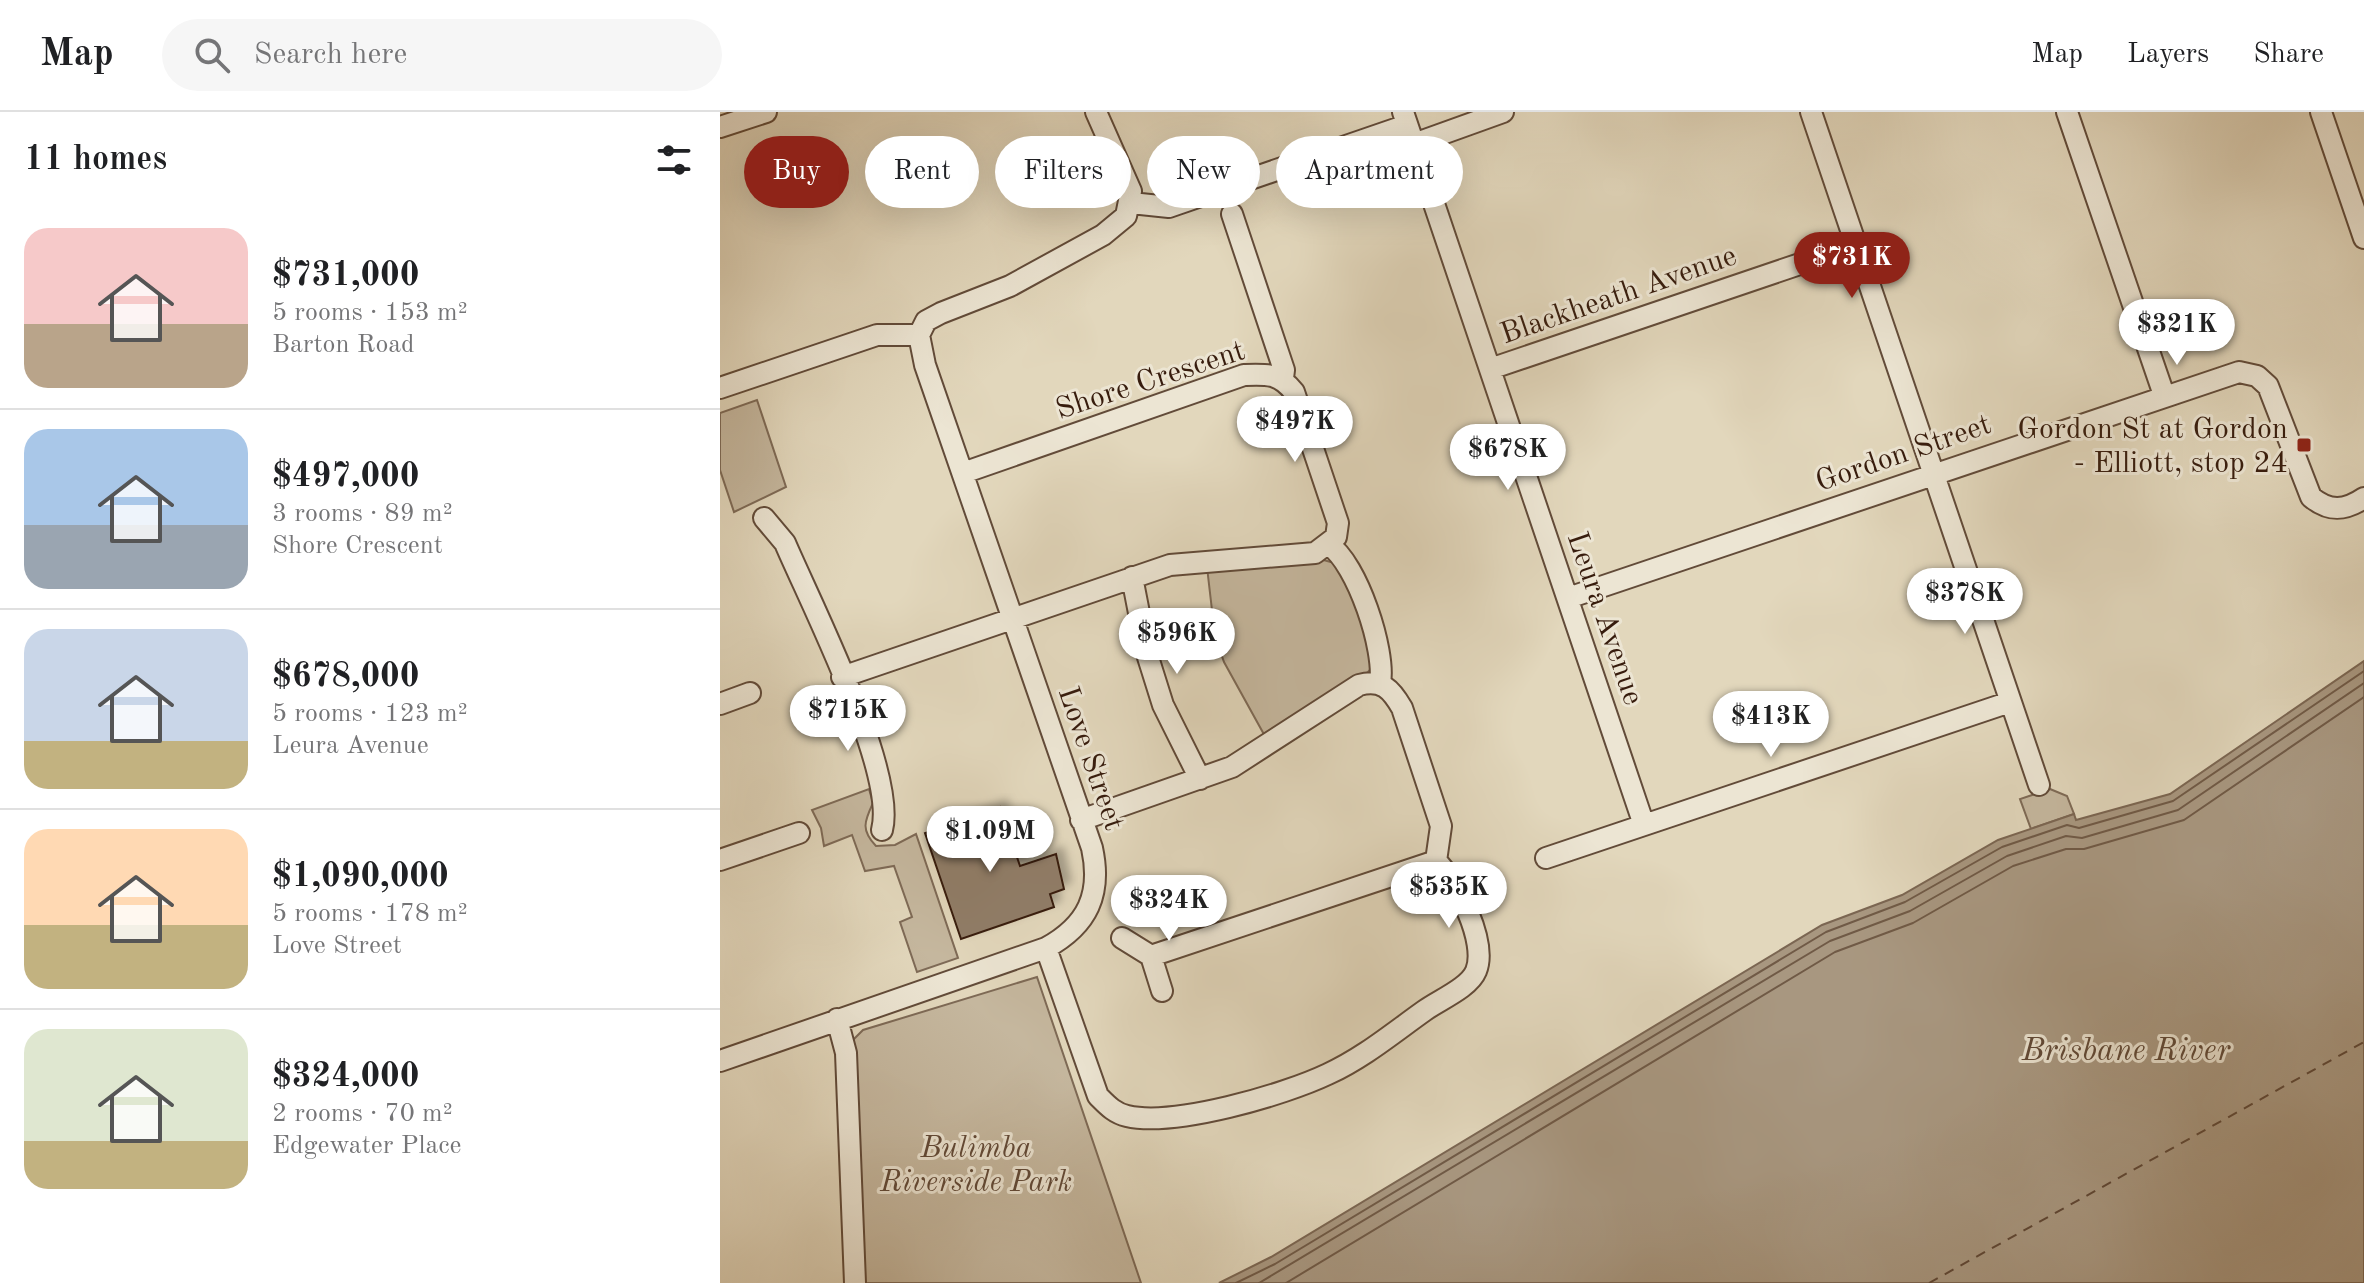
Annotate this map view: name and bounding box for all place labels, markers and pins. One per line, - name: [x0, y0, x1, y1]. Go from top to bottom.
- pin: $731K: [1796, 232, 1908, 300]
- pin: $321K: [2121, 299, 2233, 367]
- pin: $497K: [1239, 396, 1351, 464]
- place label: Gordon St at Gordon - Elliott, stop 24: [2017, 415, 2288, 479]
- pin: $678K: [1452, 424, 1564, 492]
- marker: Gordon St at Gordon - Elliott, stop 24: [2295, 436, 2313, 454]
- pin: $378K: [1909, 568, 2021, 636]
- pin: $596K: [1121, 608, 1233, 676]
- pin: $715K: [792, 685, 904, 753]
- pin: $413K: [1715, 691, 1827, 759]
- pin: $1.09M: [925, 806, 1055, 874]
- pin: $535K: [1393, 862, 1505, 930]
- pin: $324K: [1113, 875, 1225, 943]

